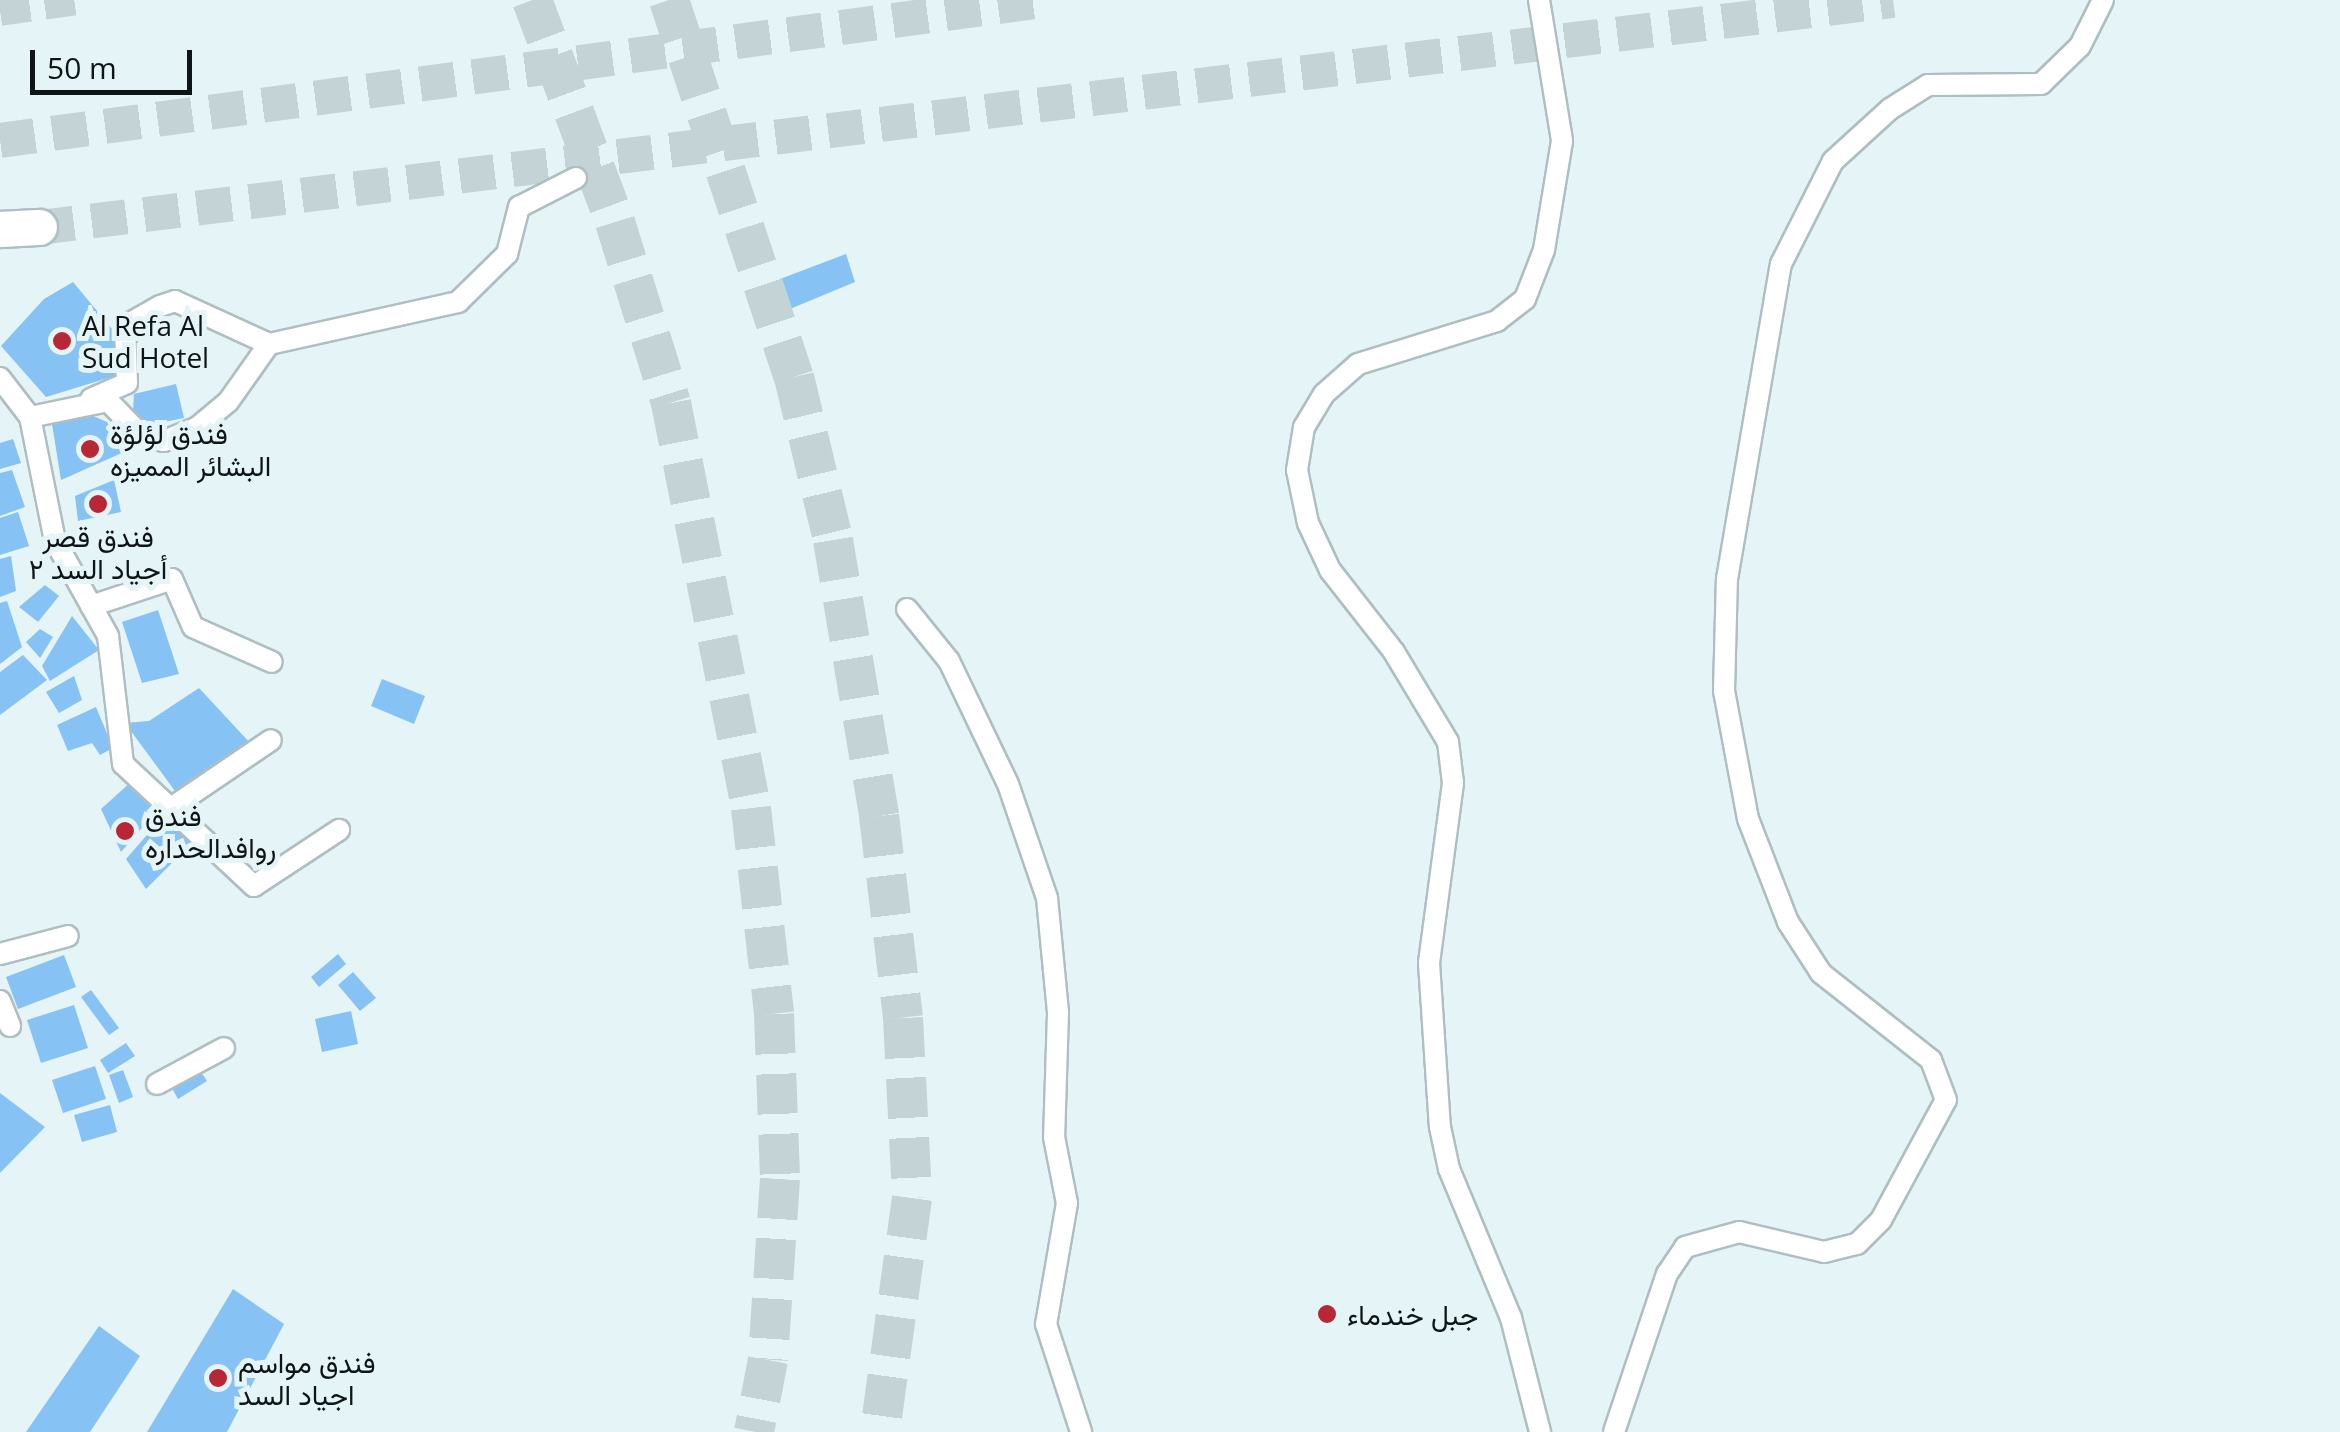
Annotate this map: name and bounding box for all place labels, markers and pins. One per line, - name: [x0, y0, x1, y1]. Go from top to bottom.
- place label: Al Refa Al Sud Hotel: [82, 308, 209, 374]
- marker: Al Refa Al Sud Hotel: [51, 330, 73, 352]
- place label: فندق لؤلؤة البشائر المميزه: [110, 416, 271, 482]
- marker: فندق لؤلؤة البشائر المميزه: [79, 438, 101, 460]
- marker: فندق قصر أجياد السد ٢: [87, 493, 109, 515]
- place label: فندق قصر أجياد السد ٢: [29, 519, 167, 585]
- place label: فندق روافدالحدارہ: [145, 798, 276, 864]
- marker: فندق روافدالحدارہ: [114, 820, 136, 842]
- place label: جبل خندماء: [1347, 1297, 1478, 1331]
- marker: جبل خندماء: [1316, 1303, 1338, 1325]
- place label: فندق مواسم اجياد السد: [238, 1345, 375, 1411]
- marker: فندق مواسم اجياد السد: [207, 1367, 229, 1389]

